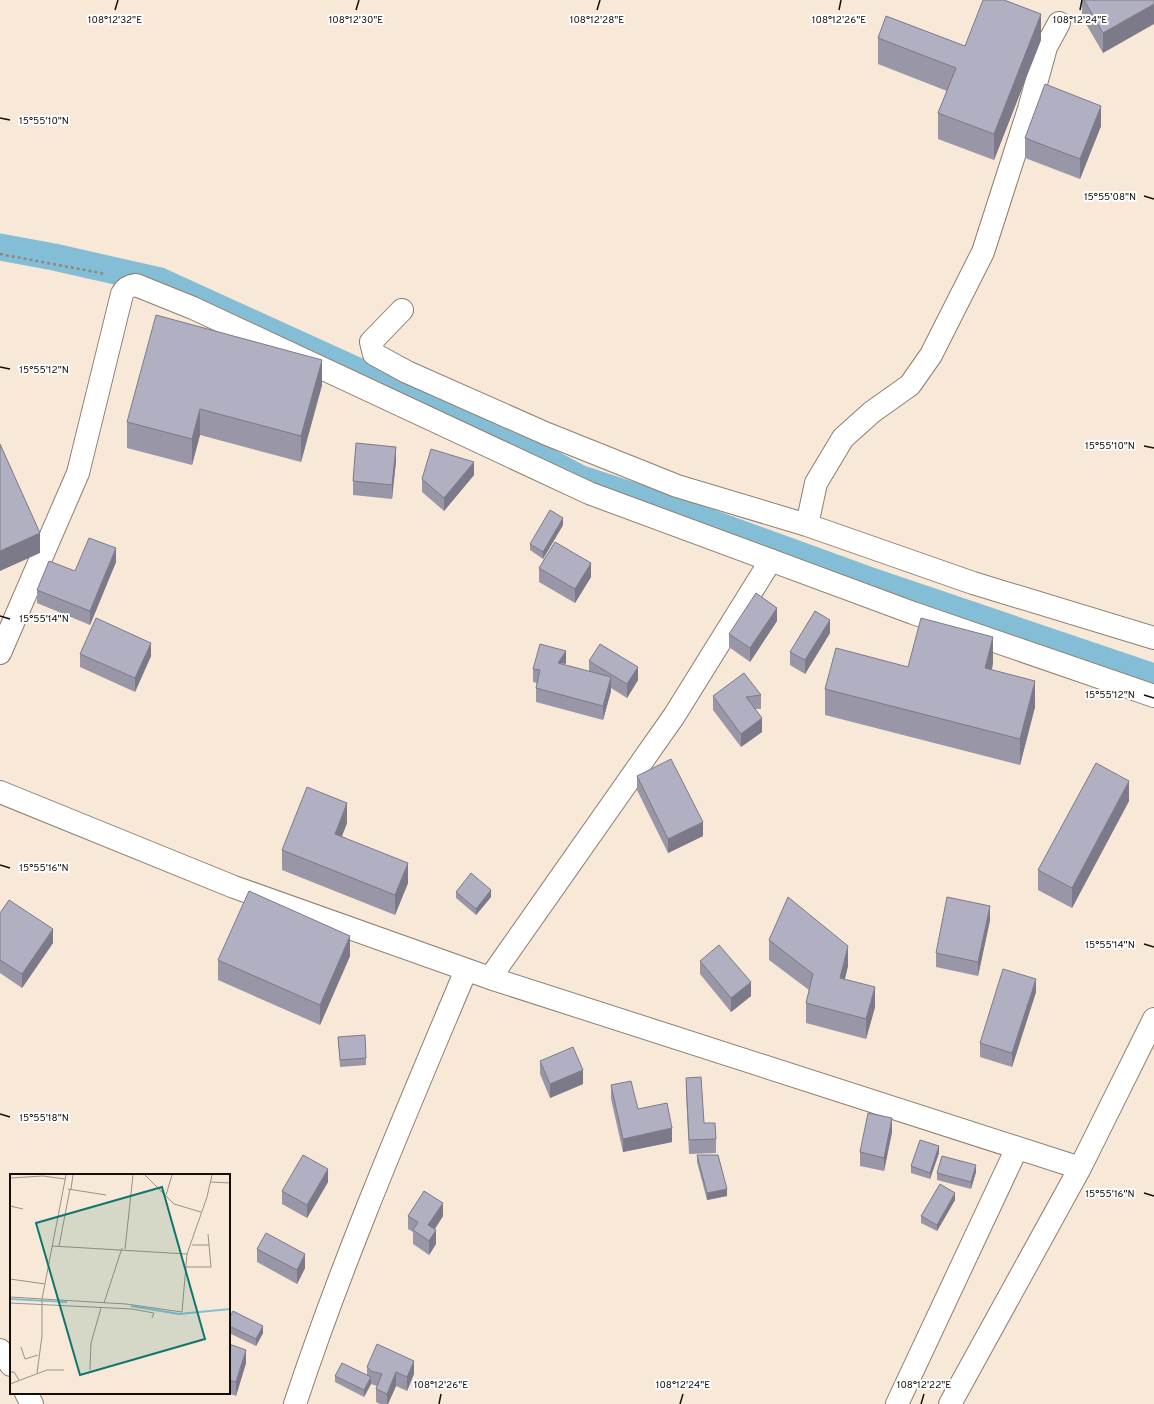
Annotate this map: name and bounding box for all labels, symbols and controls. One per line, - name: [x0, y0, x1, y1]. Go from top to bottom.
- text: 108°12'32"E: [88, 14, 142, 27]
- text: 108°12'30"E: [329, 14, 383, 27]
- text: 108°12'28"E: [570, 14, 624, 27]
- text: 108°12'26"E: [812, 14, 866, 27]
- text: 108°12'24"E: [1053, 14, 1107, 27]
- text: 15°55'10"N: [19, 115, 69, 128]
- text: 15°55'08"N: [1084, 191, 1136, 204]
- text: 15°55'12"N: [19, 364, 69, 377]
- text: 15°55'10"N: [1085, 440, 1135, 453]
- text: 15°55'14"N: [19, 613, 69, 626]
- text: 15°55'12"N: [1085, 689, 1135, 702]
- text: 15°55'16"N: [19, 862, 69, 875]
- text: 15°55'14"N: [1085, 939, 1135, 952]
- text: 15°55'18"N: [19, 1112, 69, 1125]
- inset map: [10, 1174, 230, 1394]
- text: 15°55'16"N: [1085, 1188, 1135, 1201]
- text: 108°12'26"E: [414, 1379, 468, 1392]
- text: 108°12'24"E: [656, 1379, 710, 1392]
- text: 108°12'22"E: [897, 1379, 951, 1392]

